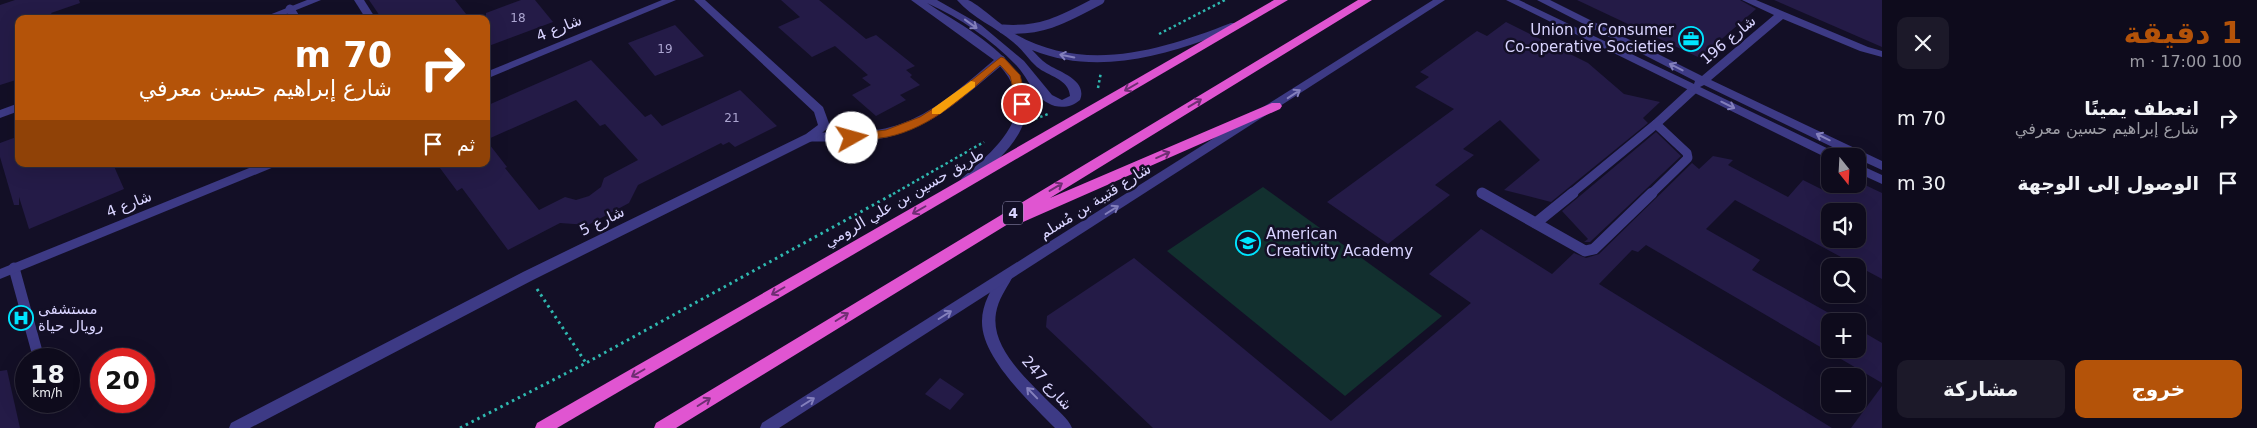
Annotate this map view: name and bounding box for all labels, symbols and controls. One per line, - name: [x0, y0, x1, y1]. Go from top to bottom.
- house number: 18: [510, 11, 526, 25]
- street label: شارع 4: [534, 11, 584, 45]
- street label: شارع 196: [1697, 12, 1759, 68]
- text: 1 دقيقة: [2124, 15, 2242, 50]
- button: close: [1897, 17, 1949, 69]
- one-way arrow: [964, 19, 978, 29]
- place label: Union of Consumer Co-operative Societies: [1505, 21, 1675, 56]
- office icon: Union of Consumer Co-operative Societies: [1678, 26, 1704, 52]
- text: 70 m: [295, 35, 392, 75]
- icon: right: [410, 35, 475, 100]
- house number: 19: [657, 42, 673, 56]
- one-way arrow: [1059, 51, 1075, 61]
- text: 100 m · 17:00: [2129, 52, 2242, 71]
- one-way arrow: [1669, 62, 1684, 71]
- text: شارع إبراهيم حسين معرفي: [139, 76, 392, 101]
- pin: [1001, 83, 1043, 125]
- one-way arrow: [1124, 83, 1138, 93]
- one-way arrow: [1287, 89, 1301, 100]
- icon: arrive: [1008, 90, 1036, 118]
- text: انعطف يمينًا: [2084, 97, 2199, 119]
- one-way arrow: [1187, 98, 1201, 108]
- one-way arrow: [1721, 100, 1736, 110]
- icon: right: [2214, 104, 2242, 132]
- text: 70 m: [1897, 107, 1946, 129]
- house number: 21: [724, 111, 740, 125]
- position arrow: [825, 111, 877, 163]
- text: شارع إبراهيم حسين معرفي: [2015, 119, 2199, 138]
- icon: arrive: [419, 130, 447, 158]
- one-way arrow: [1815, 132, 1830, 142]
- text: ثم: [457, 133, 475, 155]
- street label: طريق حسين بن علي الرومي: [821, 145, 988, 252]
- north arrow: [1821, 148, 1866, 192]
- map controls: [1821, 148, 1866, 413]
- one-way arrow: [1155, 149, 1170, 159]
- street label: شارع قتيبة بن مُسلم: [1036, 159, 1154, 243]
- icon: arrive: [2214, 169, 2242, 197]
- text: 30 m: [1897, 172, 1946, 194]
- text: الوصول إلى الوجهة: [2017, 172, 2199, 194]
- one-way arrow: [1048, 182, 1062, 192]
- street label: شارع 4: [104, 187, 154, 221]
- street label: شارع 5: [577, 202, 627, 240]
- road number: 4: [1003, 202, 1023, 224]
- button: sound: [1821, 203, 1866, 248]
- one-way arrow: [1105, 204, 1119, 214]
- one-way arrow: [912, 205, 926, 215]
- place label: American Creativity Academy: [1266, 225, 1413, 260]
- school or university icon: American Creativity Academy: [1235, 230, 1261, 256]
- button: search: [1821, 258, 1866, 303]
- one-way arrow: [772, 287, 786, 297]
- place label: مستشفى رويال حياة: [38, 300, 103, 335]
- hospital icon: مستشفى رويال حياة: [8, 305, 34, 331]
- one-way arrow: [938, 310, 952, 320]
- one-way arrow: [835, 312, 849, 322]
- button: +: [1821, 313, 1866, 358]
- speed limit sign: 20: [90, 348, 155, 413]
- street label: شارع 247: [1018, 352, 1076, 414]
- text: 18: [30, 360, 65, 389]
- button: مشاركة: [1897, 360, 2065, 418]
- button: خروج: [2075, 360, 2242, 418]
- one-way arrow: [630, 368, 645, 378]
- button: −: [1821, 368, 1866, 413]
- text: km/h: [32, 386, 63, 400]
- one-way arrow: [1025, 387, 1038, 399]
- one-way arrow: [696, 397, 710, 407]
- one-way arrow: [801, 397, 815, 407]

